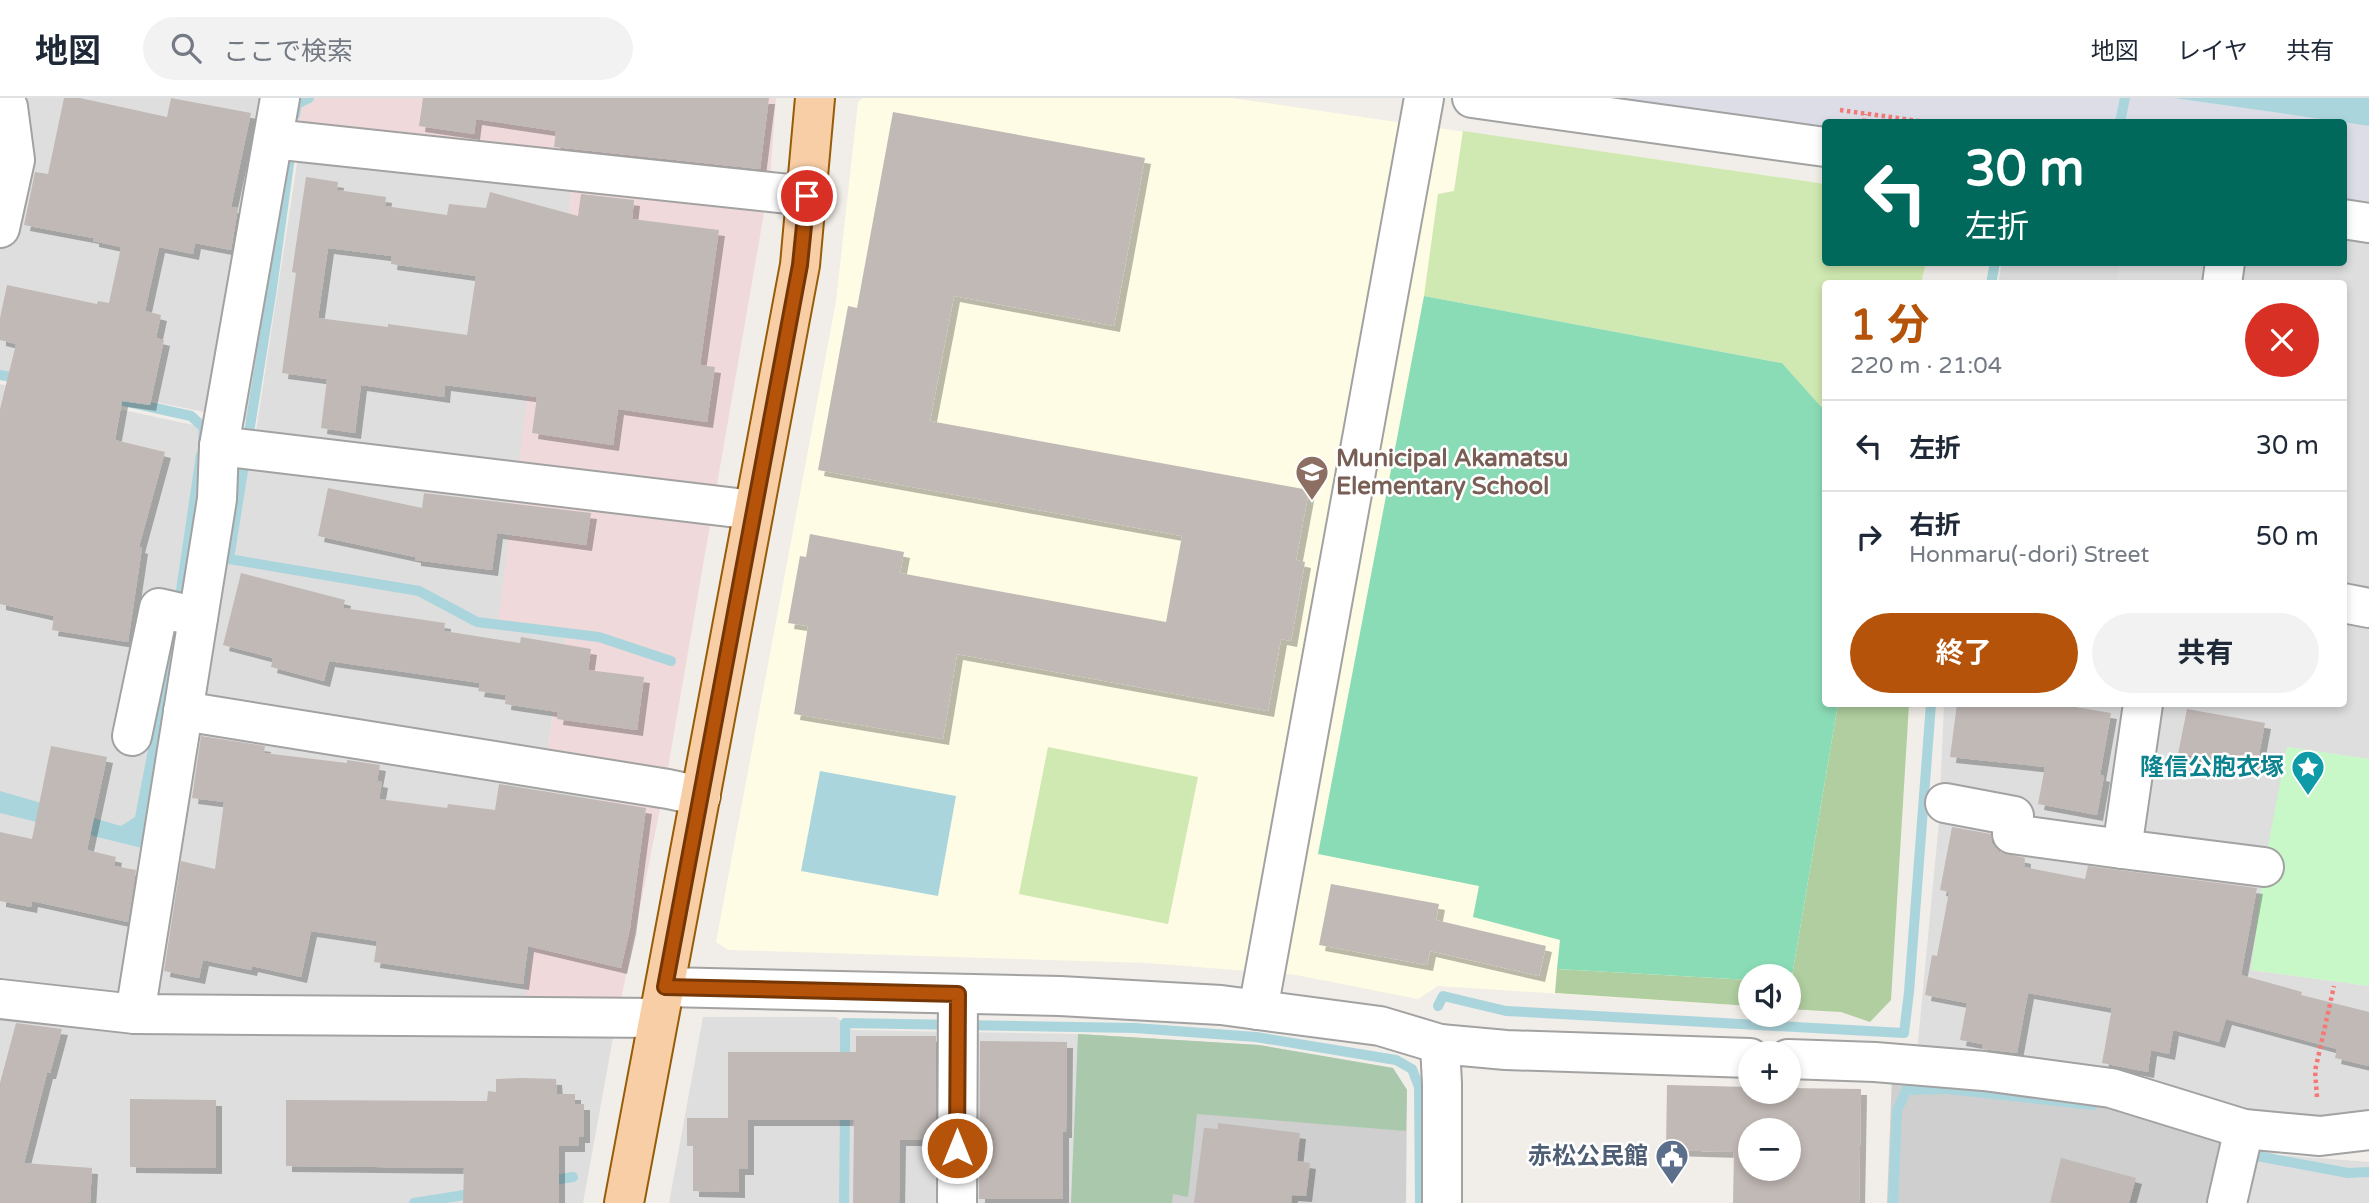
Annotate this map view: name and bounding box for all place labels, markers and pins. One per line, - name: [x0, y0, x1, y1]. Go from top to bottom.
- pin: [777, 166, 837, 226]
- place label: Municipal Akamatsu Elementary School: [1336, 444, 1568, 501]
- school or university icon: Municipal Akamatsu Elementary School: [1293, 453, 1331, 502]
- place icon: 隆信公胞衣塚: [2289, 748, 2327, 797]
- place label: 隆信公胞衣塚: [2140, 753, 2284, 782]
- public building icon: 赤松公民館: [1653, 1137, 1691, 1186]
- place label: 赤松公民館: [1528, 1142, 1648, 1171]

